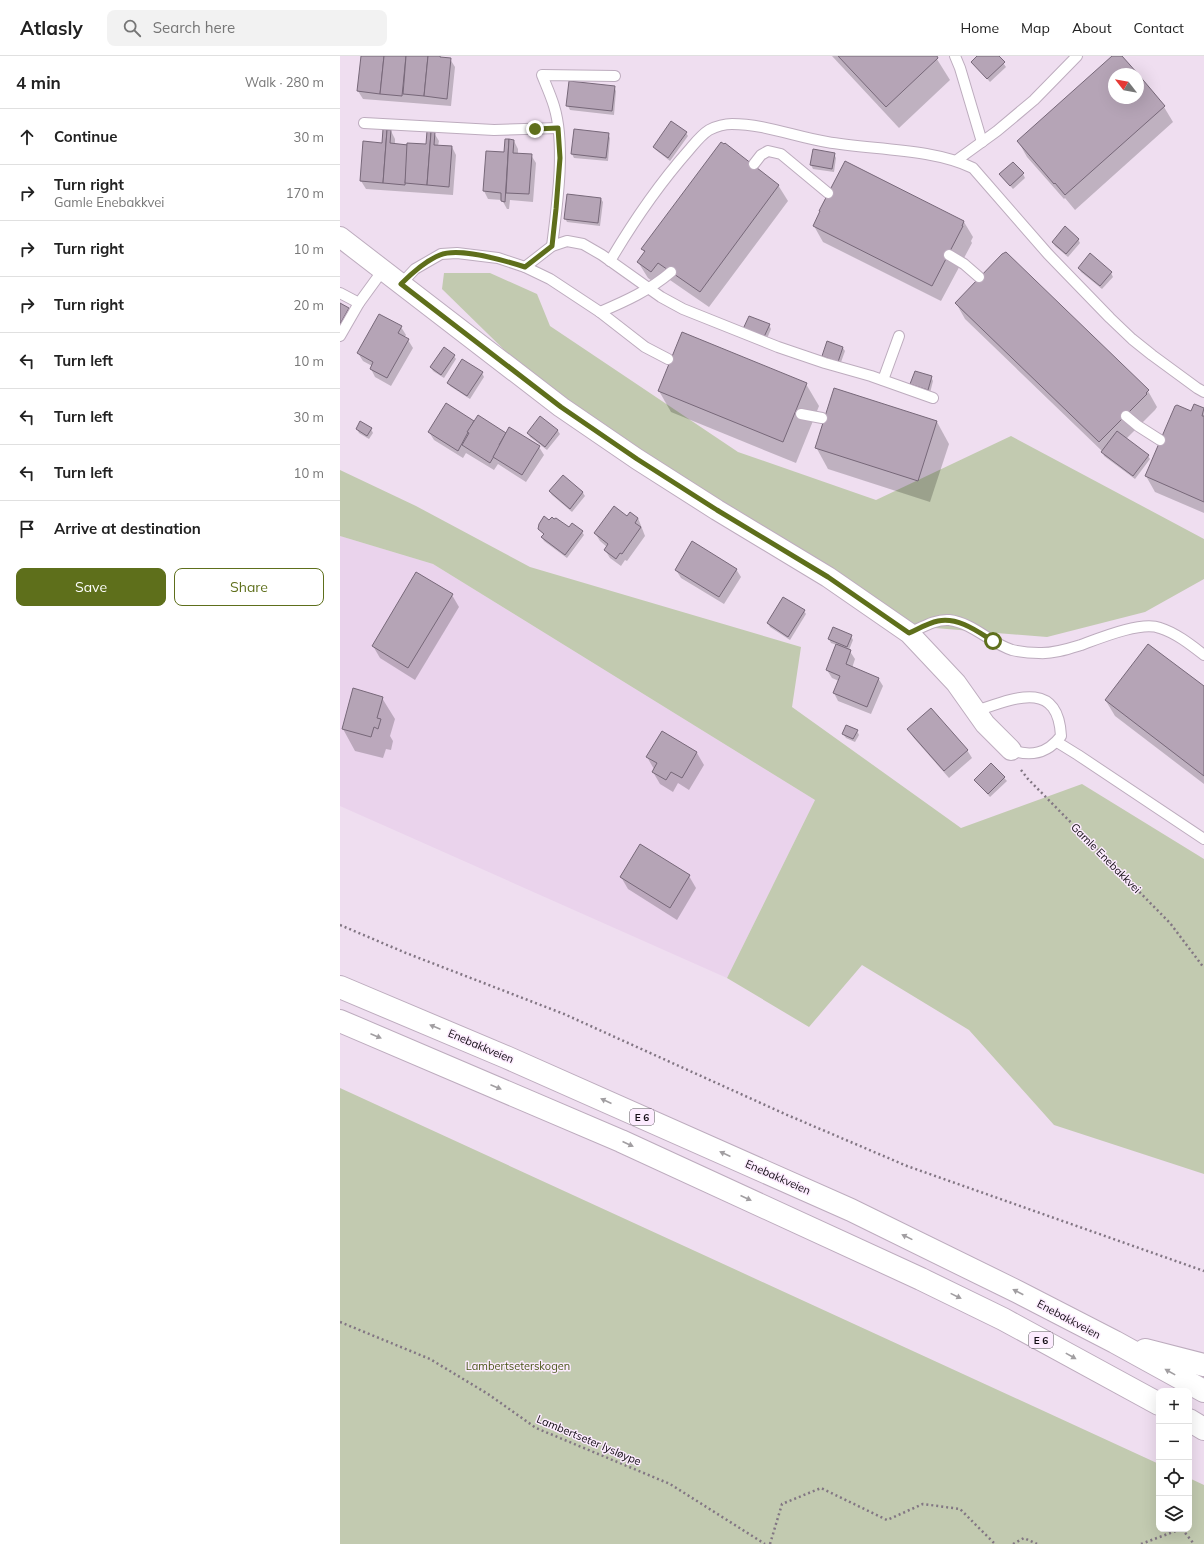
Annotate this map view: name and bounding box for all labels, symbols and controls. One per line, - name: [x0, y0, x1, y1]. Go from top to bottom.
- search box: [107, 10, 387, 46]
- text: Atlasly: [20, 16, 83, 40]
- icon: search: [121, 17, 143, 39]
- text: Search here: [153, 18, 235, 37]
- text: Home: [960, 19, 999, 37]
- text: Map: [1021, 19, 1050, 37]
- text: About: [1072, 19, 1112, 37]
- text: Contact: [1134, 19, 1184, 37]
- north arrow: [1108, 68, 1144, 104]
- text: 4 min: [16, 72, 61, 93]
- text: Walk · 280 m: [245, 74, 324, 90]
- route end: [526, 120, 544, 138]
- icon: ahead: [16, 126, 38, 148]
- text: Continue: [54, 127, 117, 146]
- text: 30 m: [294, 129, 324, 145]
- text: Turn right: [54, 175, 124, 194]
- icon: right: [16, 182, 38, 204]
- text: 170 m: [286, 185, 324, 201]
- text: Gamle Enebakkvei: [54, 194, 164, 210]
- icon: right: [16, 238, 38, 260]
- text: Turn right: [54, 239, 124, 258]
- text: 10 m: [294, 241, 324, 257]
- icon: right: [16, 294, 38, 316]
- text: Turn right: [54, 295, 124, 314]
- text: 20 m: [294, 297, 324, 313]
- icon: left: [16, 350, 38, 372]
- text: Turn left: [54, 351, 113, 370]
- text: 10 m: [294, 353, 324, 369]
- icon: left: [16, 406, 38, 428]
- text: Turn left: [54, 407, 113, 426]
- text: 30 m: [294, 409, 324, 425]
- icon: left: [16, 462, 38, 484]
- text: Turn left: [54, 463, 113, 482]
- text: 10 m: [294, 465, 324, 481]
- icon: arrive: [16, 518, 38, 540]
- text: Arrive at destination: [54, 519, 201, 538]
- button: Save: [16, 568, 166, 606]
- button: Share: [174, 568, 324, 606]
- route start: [984, 632, 1002, 650]
- street label: Gamle Enebakkvei: [1068, 820, 1144, 896]
- one-way arrow: [430, 1024, 441, 1030]
- street label: Enebakkveien: [446, 1026, 516, 1066]
- one-way arrow: [370, 1033, 381, 1039]
- one-way arrow: [490, 1084, 501, 1090]
- one-way arrow: [600, 1098, 612, 1104]
- road number: E 6: [630, 1109, 654, 1125]
- one-way arrow: [622, 1141, 633, 1147]
- one-way arrow: [719, 1151, 730, 1157]
- street label: Enebakkveien: [743, 1156, 813, 1198]
- one-way arrow: [740, 1195, 752, 1201]
- one-way arrow: [901, 1234, 912, 1240]
- one-way arrow: [1013, 1289, 1024, 1295]
- one-way arrow: [950, 1293, 962, 1299]
- street label: Enebakkveien: [1035, 1296, 1103, 1342]
- road number: E 6: [1029, 1332, 1053, 1348]
- one-way arrow: [1065, 1353, 1077, 1360]
- park label: Lambertseterskogen: [466, 1359, 570, 1373]
- one-way arrow: [1164, 1369, 1176, 1376]
- map controls: [1156, 1388, 1192, 1532]
- button: +: [1156, 1388, 1192, 1424]
- street label: Lambertseter lysløype: [535, 1412, 643, 1468]
- button: −: [1156, 1424, 1192, 1460]
- button: locate: [1156, 1460, 1192, 1496]
- button: layers: [1156, 1496, 1192, 1532]

